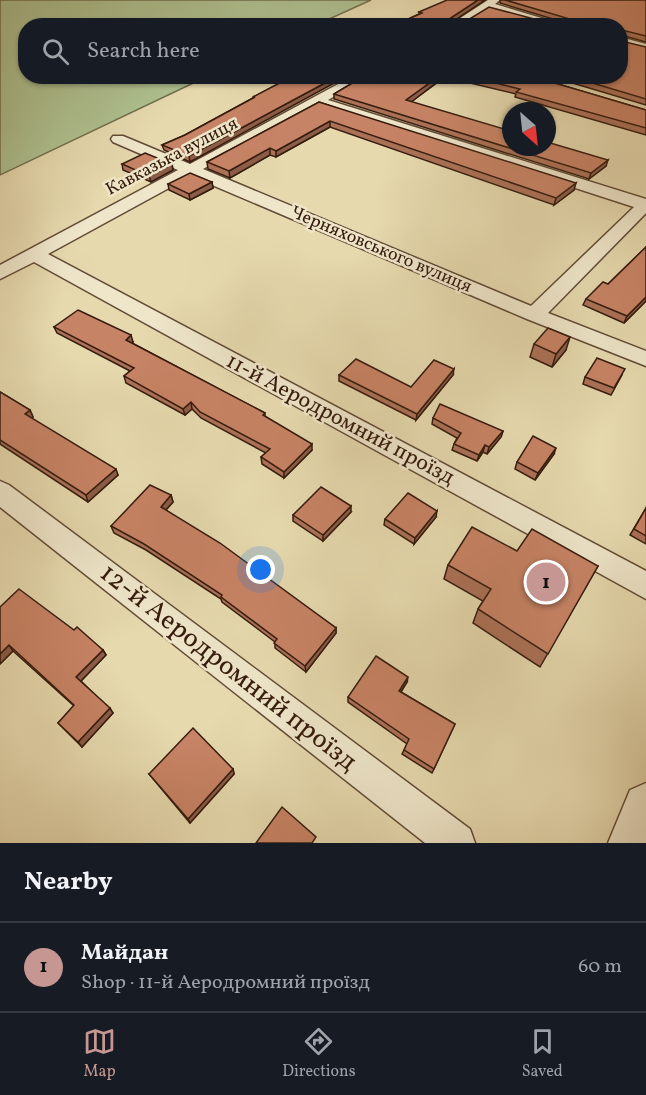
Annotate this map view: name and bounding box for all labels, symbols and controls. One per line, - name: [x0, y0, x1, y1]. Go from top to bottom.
- search box: [18, 18, 628, 84]
- icon: search: [39, 35, 72, 68]
- text: Search here: [87, 36, 200, 67]
- north arrow: [502, 102, 556, 156]
- street label: Кавказька вулиця: [101, 112, 243, 202]
- street label: Черняховського вулиця: [286, 200, 476, 300]
- street label: 11-й Аеродромний проїзд: [220, 346, 460, 494]
- street label: 12-й Аеродромний проїзд: [91, 555, 365, 781]
- your location: [246, 555, 275, 584]
- pin: 1: [526, 560, 566, 604]
- text: Nearby: [24, 864, 113, 900]
- text: Майдан: [81, 938, 168, 969]
- text: 1: [39, 953, 48, 981]
- text: 60 m: [578, 953, 622, 981]
- text: Shop · 11-й Аеродромний проїзд: [81, 969, 370, 997]
- tab: Map: [83, 1025, 116, 1083]
- tab: Directions: [282, 1025, 356, 1083]
- tab: Saved: [522, 1025, 563, 1083]

